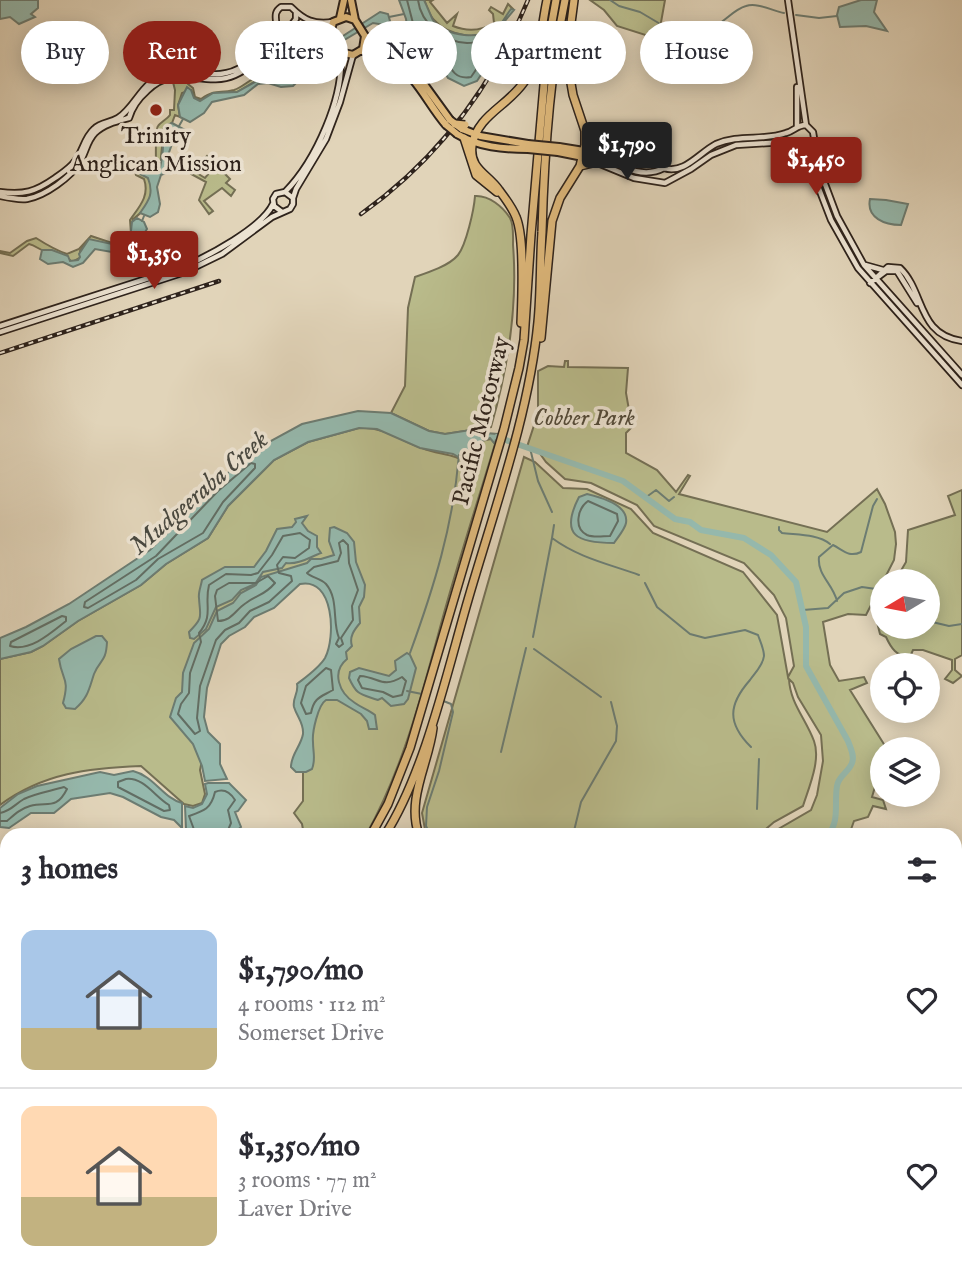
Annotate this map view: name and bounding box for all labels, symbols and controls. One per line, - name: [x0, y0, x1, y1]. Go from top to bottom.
- chip: Buy: [21, 21, 109, 84]
- chip: Rent: [123, 21, 221, 84]
- chip: Filters: [235, 21, 348, 84]
- chip: New: [362, 21, 457, 84]
- chip: Apartment: [471, 21, 626, 84]
- chip: House: [640, 21, 753, 84]
- marker: Trinity Anglican Mission: [148, 102, 164, 118]
- place label: Trinity Anglican Mission: [69, 121, 242, 180]
- pin: $1,790: [570, 122, 684, 182]
- text: $1,790: [598, 130, 656, 159]
- pin: $1,450: [759, 138, 873, 197]
- text: $1,450: [787, 145, 845, 174]
- pin: $1,350: [97, 232, 211, 291]
- text: $1,350: [126, 239, 182, 268]
- street label: Pacific Motorway: [446, 333, 518, 509]
- park label: Cobber Park: [533, 403, 635, 434]
- water label: Mudgeeraba Creek: [123, 423, 276, 563]
- north arrow: [870, 569, 940, 639]
- map controls: [870, 569, 940, 807]
- button: locate: [870, 653, 940, 723]
- button: layers: [870, 737, 940, 807]
- text: 3 homes: [21, 851, 118, 889]
- icon: filters: [903, 851, 941, 889]
- text: $1,790/mo: [238, 952, 364, 990]
- icon: home: [77, 958, 161, 1042]
- icon: heart: [903, 981, 941, 1019]
- text: 4 rooms · 112 m²: [238, 990, 386, 1019]
- text: Somerset Drive: [238, 1019, 384, 1048]
- text: $1,350/mo: [238, 1128, 360, 1166]
- icon: home: [77, 1134, 161, 1218]
- icon: heart: [903, 1157, 941, 1195]
- text: 3 rooms · 77 m²: [238, 1166, 377, 1195]
- text: Laver Drive: [238, 1195, 352, 1224]

